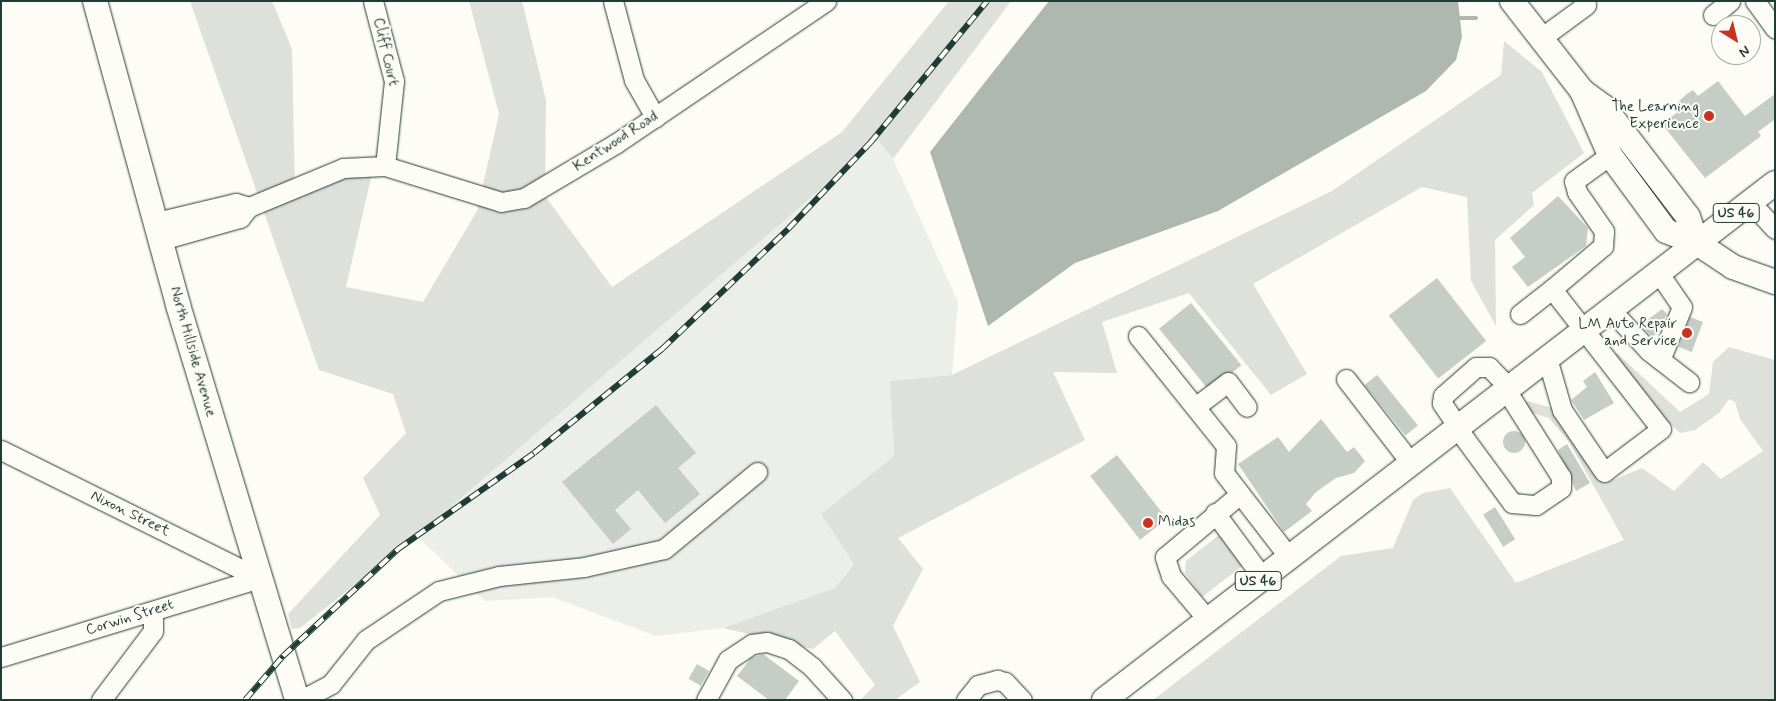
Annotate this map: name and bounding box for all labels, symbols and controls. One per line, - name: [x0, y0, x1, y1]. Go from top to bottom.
- street label: Cliff Court: [368, 15, 402, 89]
- north arrow: [1711, 15, 1761, 65]
- text: N: [1735, 41, 1753, 61]
- place label: The Learning Experience: [1613, 98, 1699, 133]
- street label: Kentwood Road: [570, 108, 662, 176]
- marker: The Learning Experience: [1703, 110, 1715, 122]
- road number: US 46: [1712, 202, 1760, 224]
- street label: North Hillside Avenue: [165, 285, 219, 419]
- place label: LM Auto Repair and Service: [1577, 315, 1677, 350]
- marker: LM Auto Repair and Service: [1681, 327, 1693, 339]
- street label: Nixon Street: [87, 487, 173, 541]
- place label: Midas: [1158, 514, 1195, 532]
- marker: Midas: [1142, 517, 1154, 529]
- road number: US 46: [1234, 570, 1282, 592]
- street label: Corwin Street: [83, 596, 177, 640]

